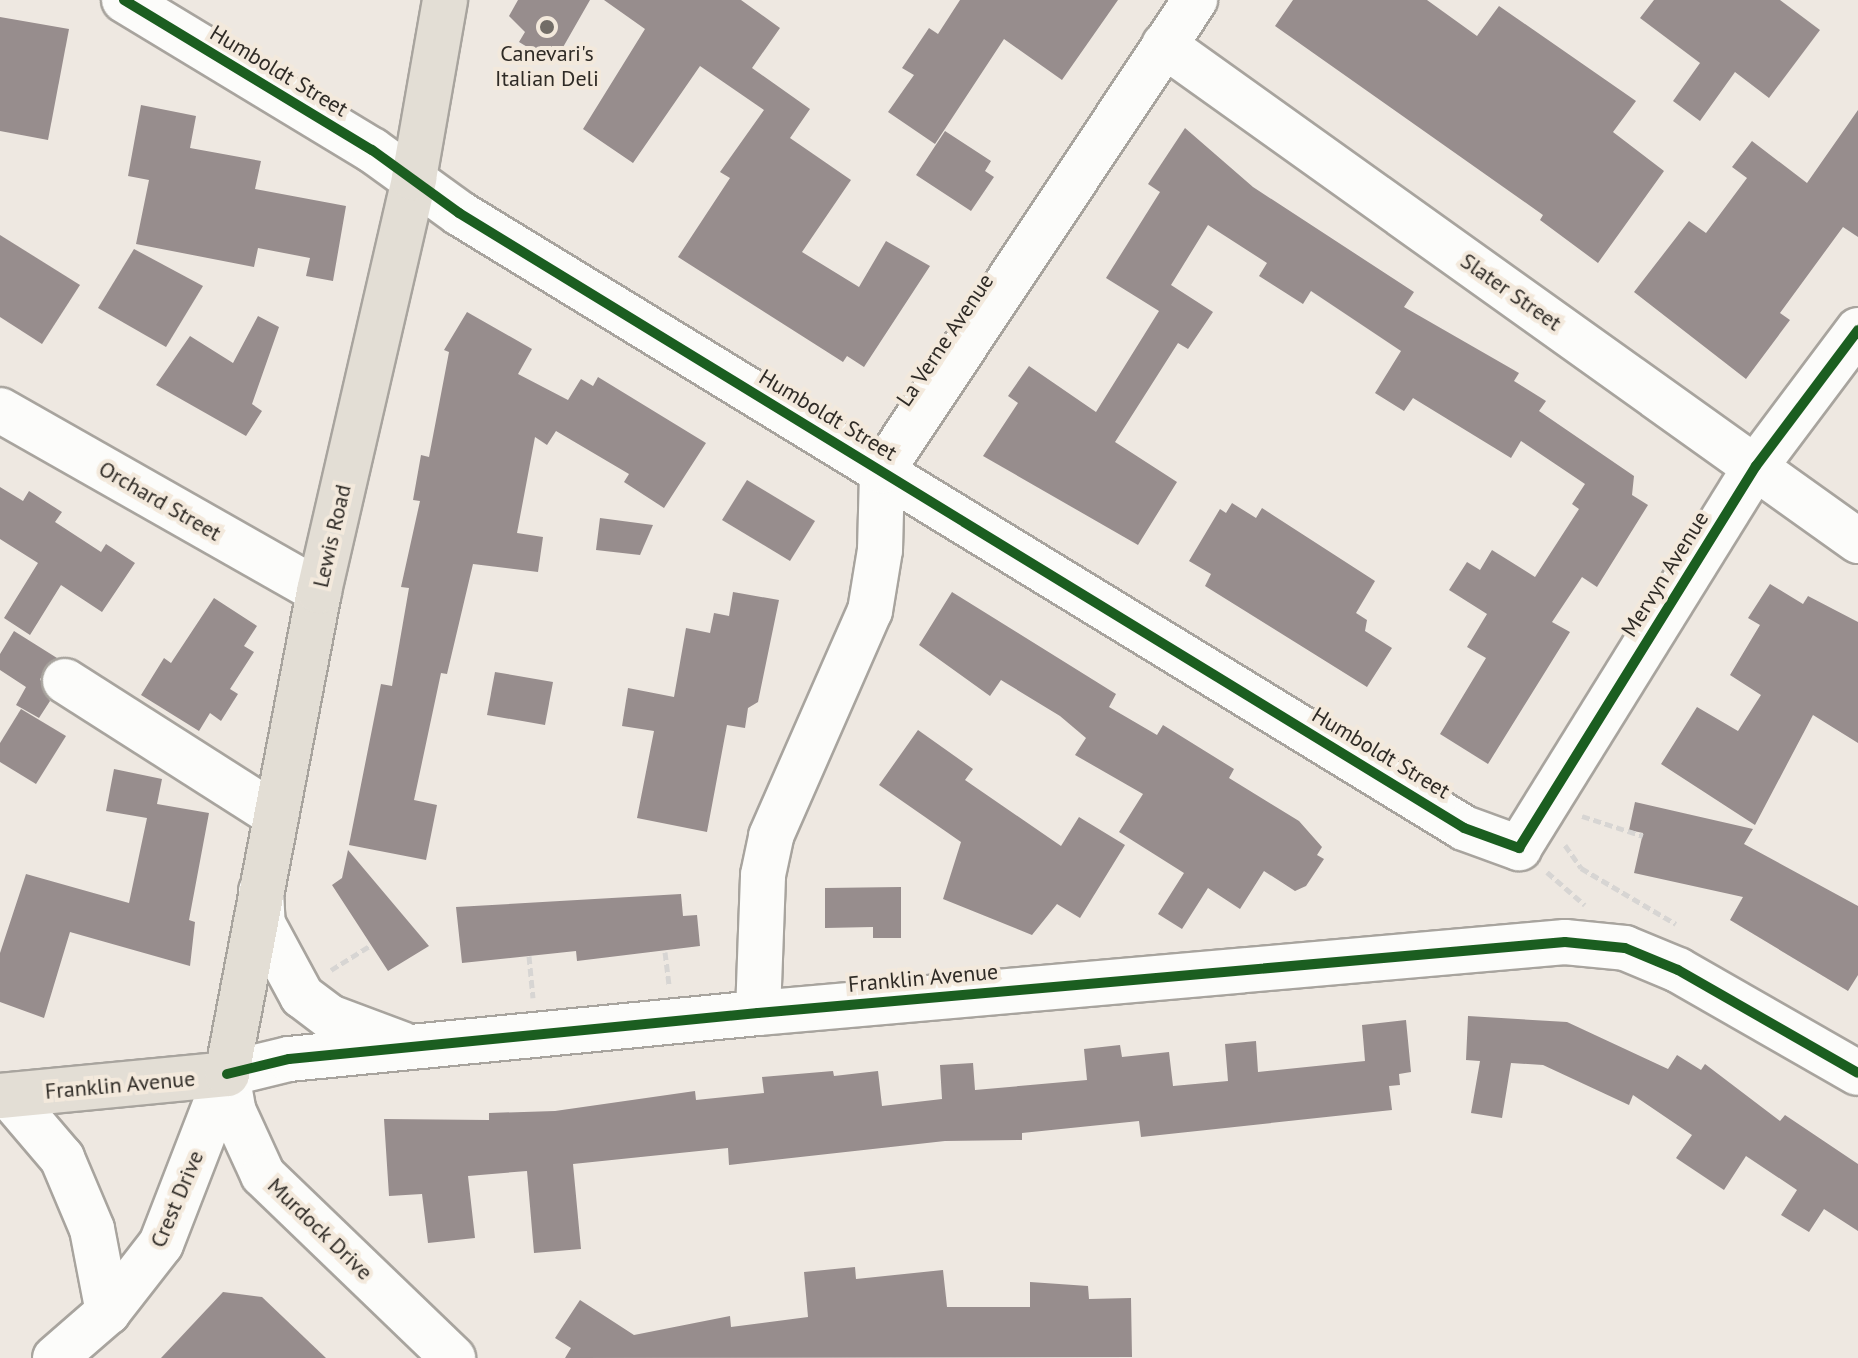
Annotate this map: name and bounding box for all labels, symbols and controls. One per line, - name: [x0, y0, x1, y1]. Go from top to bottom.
- marker: Canevari's Italian Deli: [538, 18, 556, 36]
- street label: Humboldt Street: [205, 20, 353, 122]
- place label: Canevari's Italian Deli: [495, 40, 599, 92]
- street label: Slater Street: [1456, 248, 1566, 336]
- street label: La Verne Avenue: [891, 268, 999, 412]
- street label: Humboldt Street: [754, 364, 902, 466]
- street label: Orchard Street: [94, 455, 226, 547]
- street label: Lewis Road: [307, 482, 357, 590]
- street label: Mervyn Avenue: [1616, 506, 1714, 642]
- street label: Humboldt Street: [1307, 702, 1455, 804]
- street label: Franklin Avenue: [847, 958, 999, 998]
- street label: Franklin Avenue: [44, 1065, 196, 1105]
- street label: Crest Drive: [145, 1147, 209, 1251]
- street label: Murdock Drive: [262, 1172, 378, 1286]

